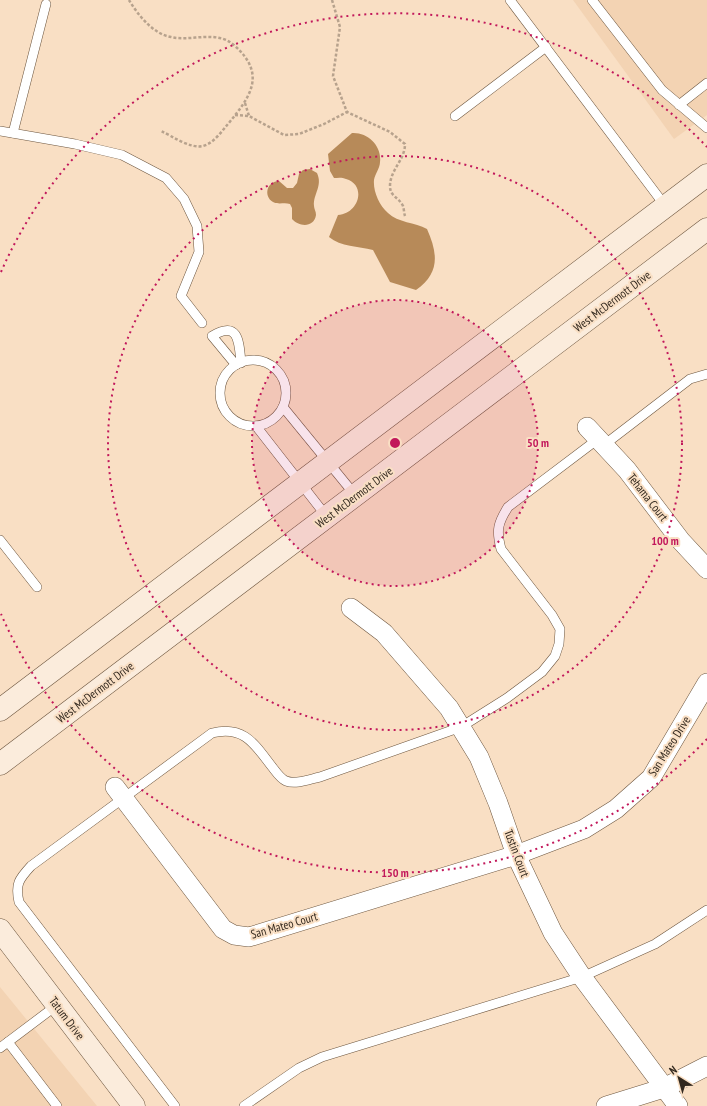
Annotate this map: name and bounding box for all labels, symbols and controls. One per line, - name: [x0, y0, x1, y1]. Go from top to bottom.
- street label: West McDermott Drive: [570, 267, 654, 335]
- text: 50 m: [527, 435, 549, 450]
- centre of rings: [388, 436, 402, 450]
- street label: West McDermott Drive: [312, 463, 396, 531]
- street label: Tehama Court: [625, 470, 672, 525]
- text: 100 m: [651, 533, 679, 548]
- street label: West McDermott Drive: [53, 658, 137, 726]
- street label: San Mateo Drive: [645, 713, 693, 779]
- street label: Tustin Court: [501, 827, 533, 880]
- text: 150 m: [381, 865, 409, 880]
- street label: San Mateo Court: [249, 908, 320, 942]
- street label: Tatum Drive: [46, 994, 88, 1042]
- north arrow: [659, 1058, 699, 1098]
- text: N: [666, 1063, 680, 1077]

